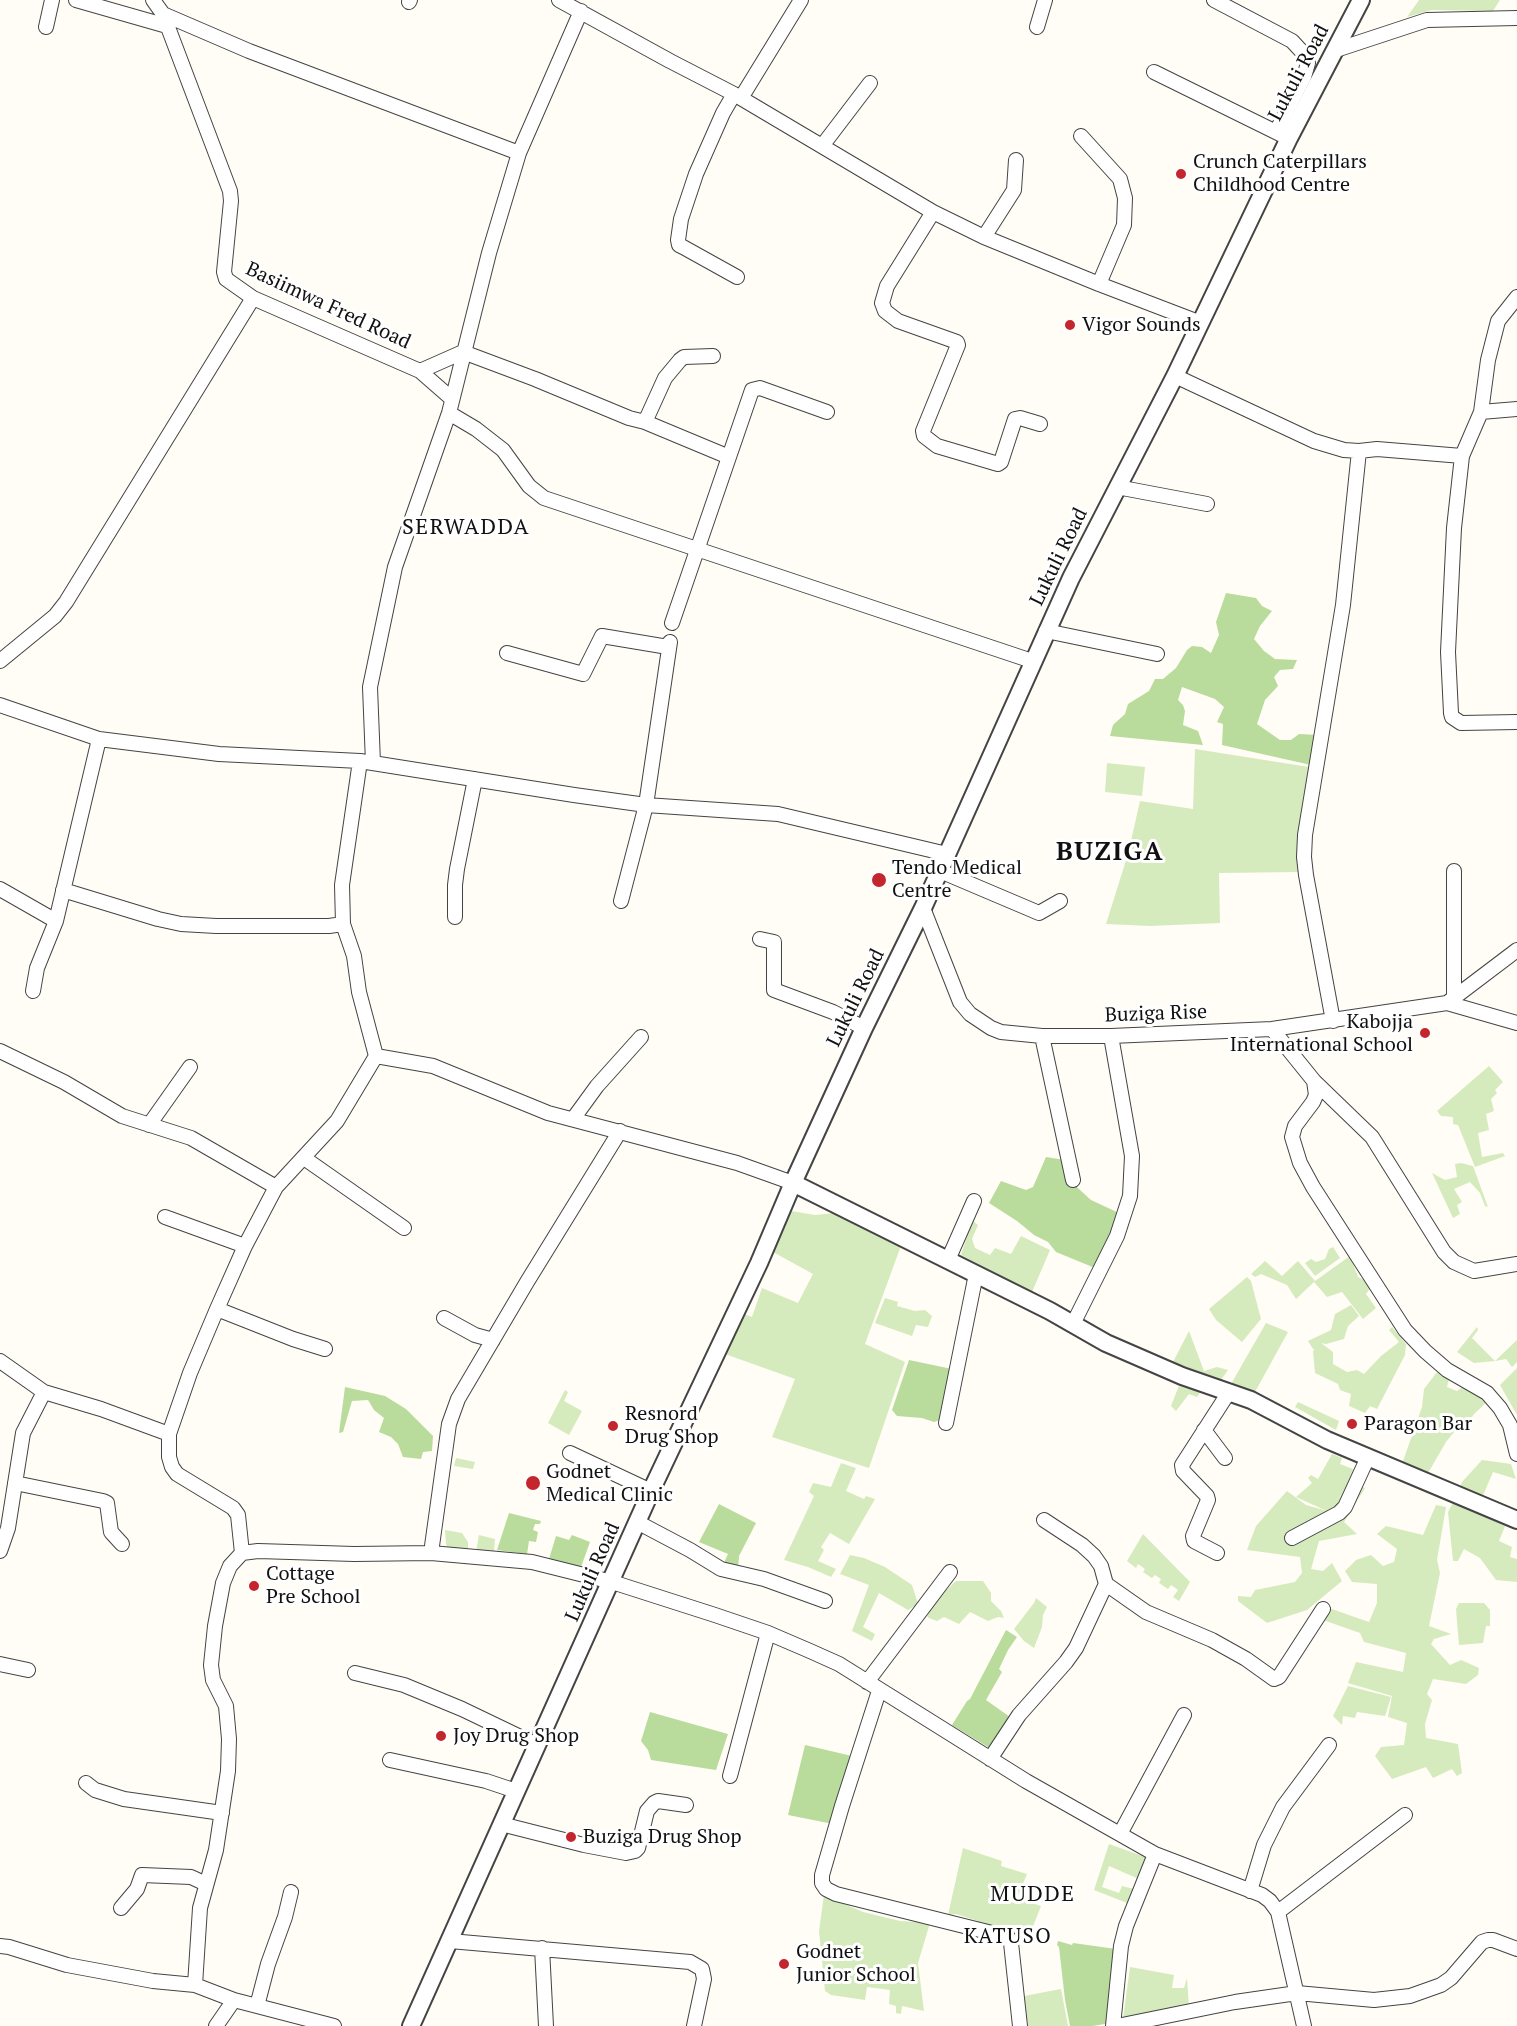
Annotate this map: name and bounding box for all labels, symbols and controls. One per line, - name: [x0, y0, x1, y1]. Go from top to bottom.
- street label: Lukuli Road: [1264, 21, 1334, 125]
- place label: Crunch Caterpillars Childhood Centre: [1193, 150, 1367, 197]
- marker: Crunch Caterpillars Childhood Centre: [1174, 167, 1188, 181]
- street label: Basiimwa Fred Road: [242, 257, 414, 355]
- place label: Vigor Sounds: [1082, 313, 1201, 337]
- marker: Vigor Sounds: [1063, 318, 1077, 332]
- street label: Lukuli Road: [1025, 504, 1093, 610]
- district label: SERWADDA: [402, 515, 530, 541]
- district label: BUZIGA: [1056, 837, 1164, 869]
- place label: Tendo Medical Centre: [892, 856, 1022, 903]
- marker: Tendo Medical Centre: [870, 871, 888, 889]
- street label: Lukuli Road: [822, 945, 890, 1051]
- street label: Buziga Rise: [1104, 1000, 1208, 1028]
- place label: Kabojja International School: [1230, 1010, 1413, 1057]
- marker: Kabojja International School: [1418, 1026, 1432, 1040]
- place label: Resnord Drug Shop: [625, 1402, 719, 1449]
- place label: Paragon Bar: [1364, 1412, 1472, 1436]
- marker: Paragon Bar: [1345, 1417, 1359, 1431]
- marker: Resnord Drug Shop: [606, 1419, 620, 1433]
- place label: Godnet Medical Clinic: [546, 1460, 673, 1507]
- marker: Godnet Medical Clinic: [524, 1474, 542, 1492]
- street label: Lukuli Road: [561, 1519, 625, 1625]
- place label: Cottage Pre School: [266, 1562, 360, 1609]
- marker: Cottage Pre School: [247, 1579, 261, 1593]
- place label: Joy Drug Shop: [453, 1724, 579, 1748]
- marker: Joy Drug Shop: [434, 1729, 448, 1743]
- place label: Buziga Drug Shop: [583, 1825, 742, 1849]
- marker: Buziga Drug Shop: [564, 1830, 578, 1844]
- district label: MUDDE: [990, 1882, 1076, 1908]
- district label: KATUSO: [964, 1924, 1052, 1950]
- place label: Godnet Junior School: [796, 1940, 916, 1987]
- marker: Godnet Junior School: [777, 1957, 791, 1971]

